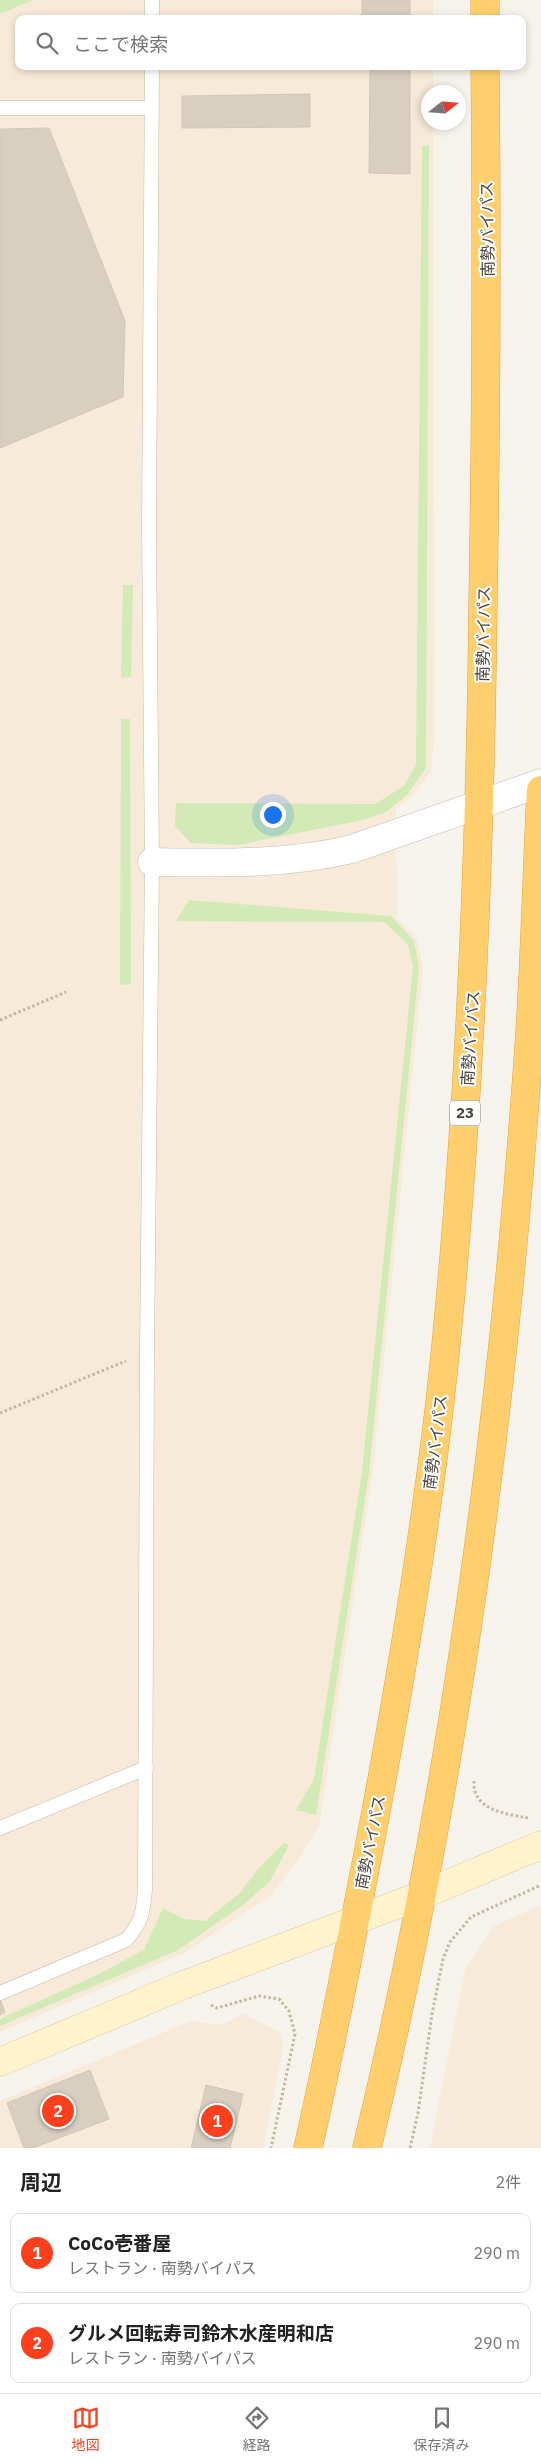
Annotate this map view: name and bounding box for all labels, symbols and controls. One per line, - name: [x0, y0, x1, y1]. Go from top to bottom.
- search box: [15, 15, 526, 70]
- icon: search: [33, 29, 61, 57]
- text: ここで検索: [73, 32, 168, 56]
- north arrow: [421, 85, 466, 130]
- street label: 南勢バイパス: [476, 181, 498, 277]
- street label: 南勢バイパス: [472, 586, 494, 682]
- your location: [260, 802, 286, 828]
- street label: 南勢バイパス: [457, 990, 483, 1086]
- road number: 23: [450, 1100, 480, 1126]
- street label: 南勢バイパス: [419, 1393, 451, 1491]
- street label: 南勢バイパス: [351, 1793, 389, 1891]
- pin: 2: [42, 2092, 74, 2130]
- pin: 1: [201, 2102, 233, 2140]
- text: 周辺: [20, 2168, 62, 2196]
- text: 2件: [495, 2172, 521, 2192]
- text: CoCo壱番屋: [68, 2231, 171, 2255]
- text: 1: [32, 2243, 42, 2263]
- text: 290 m: [473, 2243, 520, 2263]
- text: レストラン · 南勢バイパス: [68, 2258, 256, 2278]
- text: グルメ回転寿司鈴木水産明和店: [68, 2321, 334, 2345]
- text: 2: [32, 2333, 42, 2353]
- text: 290 m: [473, 2333, 520, 2353]
- text: レストラン · 南勢バイパス: [68, 2348, 256, 2368]
- tab: 地図: [72, 2404, 100, 2454]
- tab: 経路: [243, 2404, 271, 2454]
- tab: 保存済み: [414, 2404, 470, 2454]

